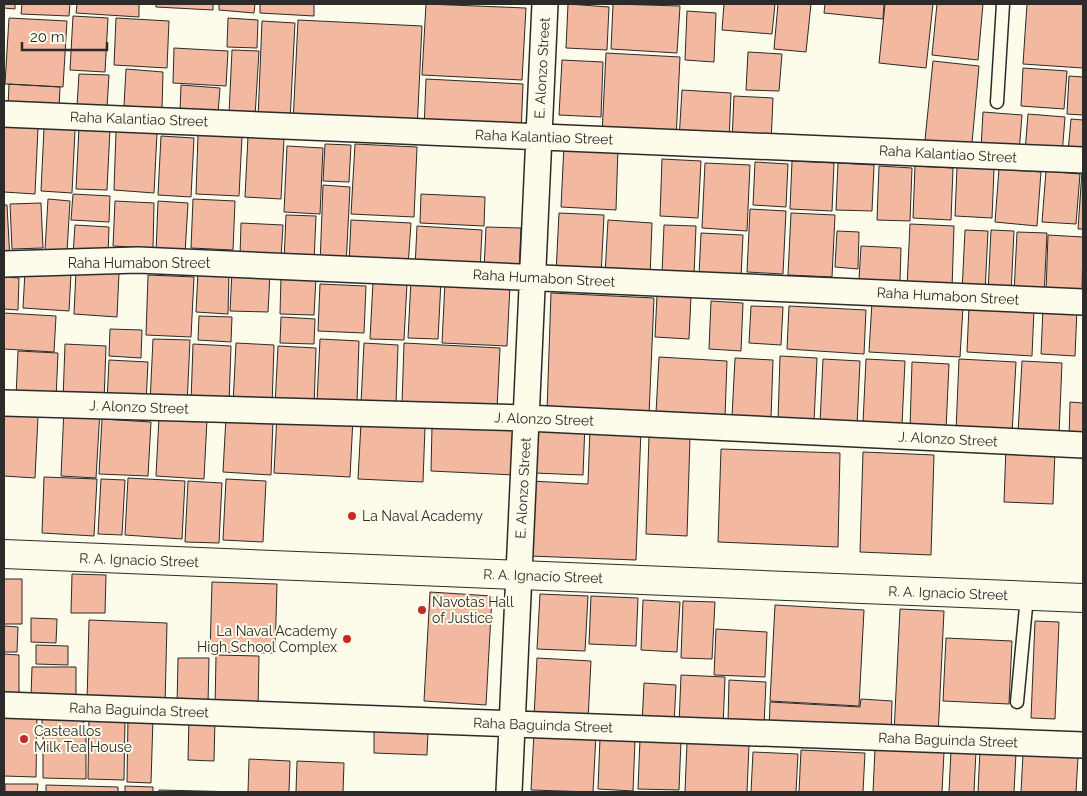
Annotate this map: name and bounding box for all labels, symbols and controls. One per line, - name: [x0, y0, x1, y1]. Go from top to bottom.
- street label: E. Alonzo Street: [531, 17, 553, 119]
- scale bar: [22, 20, 108, 52]
- text: 20 m: [30, 28, 65, 46]
- street label: Raha Kalantiao Street: [70, 109, 209, 129]
- street label: Raha Kalantiao Street: [475, 127, 614, 147]
- street label: Raha Kalantiao Street: [879, 142, 1018, 166]
- street label: Raha Humabon Street: [68, 255, 211, 271]
- street label: Raha Humabon Street: [472, 266, 616, 290]
- street label: Raha Humabon Street: [876, 284, 1020, 308]
- street label: J. Alonzo Street: [89, 397, 189, 417]
- street label: J. Alonzo Street: [494, 409, 594, 429]
- street label: J. Alonzo Street: [898, 428, 998, 450]
- street label: E. Alonzo Street: [512, 437, 534, 539]
- place label: La Naval Academy: [362, 508, 483, 524]
- marker: La Naval Academy: [346, 510, 358, 522]
- street label: R. A. Ignacio Street: [79, 550, 199, 570]
- street label: R. A. Ignacio Street: [483, 566, 603, 586]
- street label: R. A. Ignacio Street: [888, 583, 1008, 603]
- place label: Navotas Hall of Justice: [432, 594, 514, 626]
- marker: Navotas Hall of Justice: [416, 604, 428, 616]
- place label: La Naval Academy High School Complex: [197, 623, 337, 655]
- marker: La Naval Academy High School Complex: [341, 633, 353, 645]
- street label: Raha Baguinda Street: [69, 700, 209, 720]
- street label: Raha Baguinda Street: [473, 715, 613, 735]
- place label: Casteallos Milk Tea House: [34, 723, 132, 755]
- street label: Raha Baguinda Street: [878, 730, 1018, 750]
- marker: Casteallos Milk Tea House: [18, 733, 30, 745]

